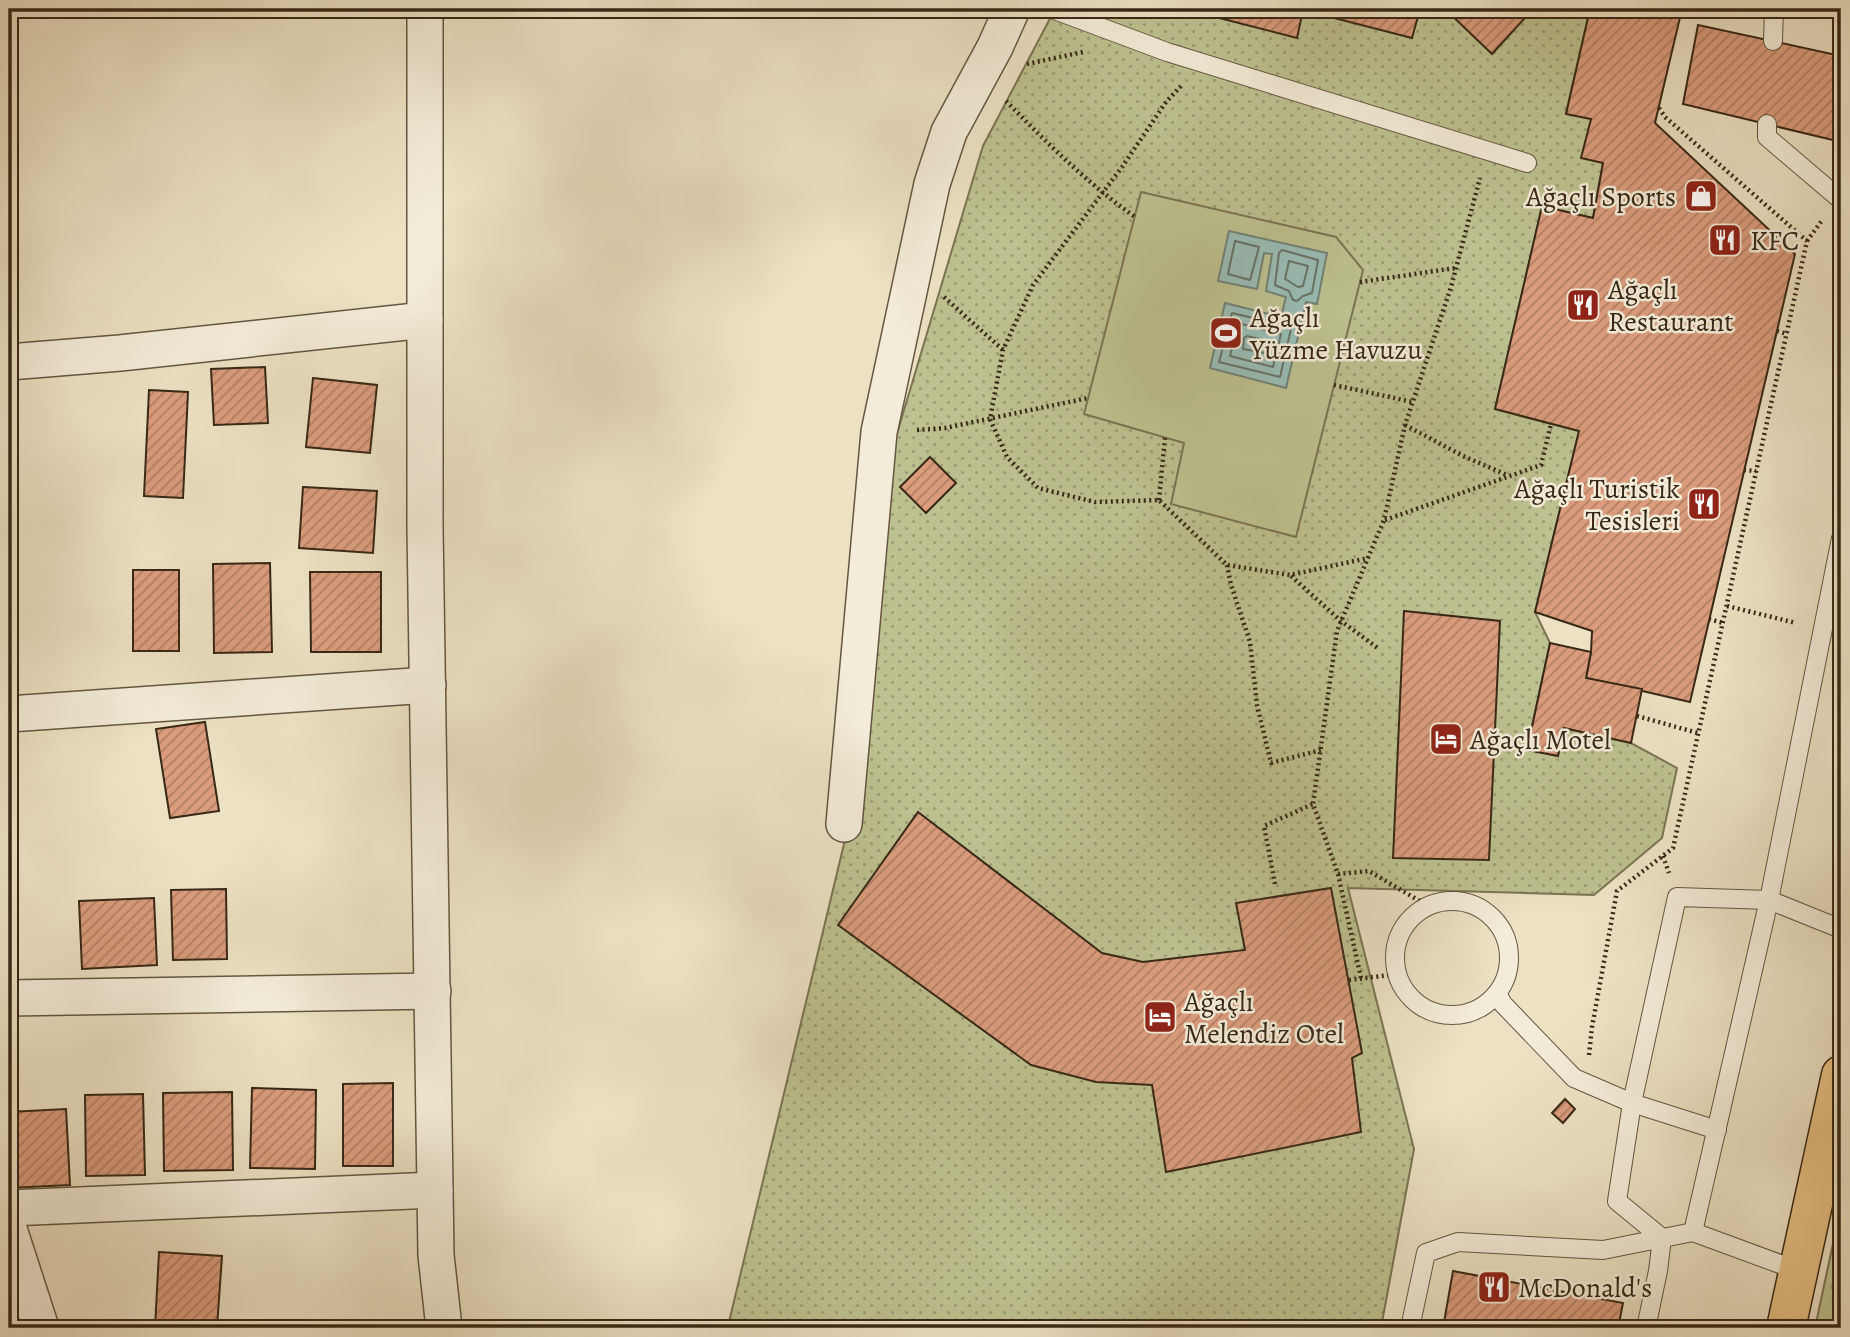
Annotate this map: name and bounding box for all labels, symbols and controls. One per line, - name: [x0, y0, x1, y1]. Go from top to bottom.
- shop icon: Ağaçlı Sports: [1682, 177, 1720, 215]
- place label: Ağaçlı Sports: [1525, 178, 1676, 216]
- restaurant icon: KFC: [1706, 221, 1744, 259]
- place label: KFC: [1750, 222, 1799, 260]
- place label: Ağaçlı Restaurant: [1607, 271, 1734, 341]
- restaurant icon: Ağaçlı Restaurant: [1564, 286, 1602, 324]
- place label: Ağaçlı Yüzme Havuzu: [1249, 299, 1423, 369]
- sports icon: Ağaçlı Yüzme Havuzu: [1207, 314, 1245, 352]
- place label: Ağaçlı Turistik Tesisleri: [1513, 470, 1680, 540]
- restaurant icon: Ağaçlı Turistik Tesisleri: [1685, 485, 1723, 523]
- hotel icon: Ağaçlı Motel: [1427, 720, 1465, 758]
- place label: Ağaçlı Motel: [1469, 721, 1611, 759]
- place label: Ağaçlı Melendiz Otel: [1183, 983, 1344, 1053]
- hotel icon: Ağaçlı Melendiz Otel: [1141, 998, 1179, 1036]
- restaurant icon: McDonald's: [1475, 1268, 1513, 1306]
- place label: McDonald's: [1518, 1269, 1652, 1307]

